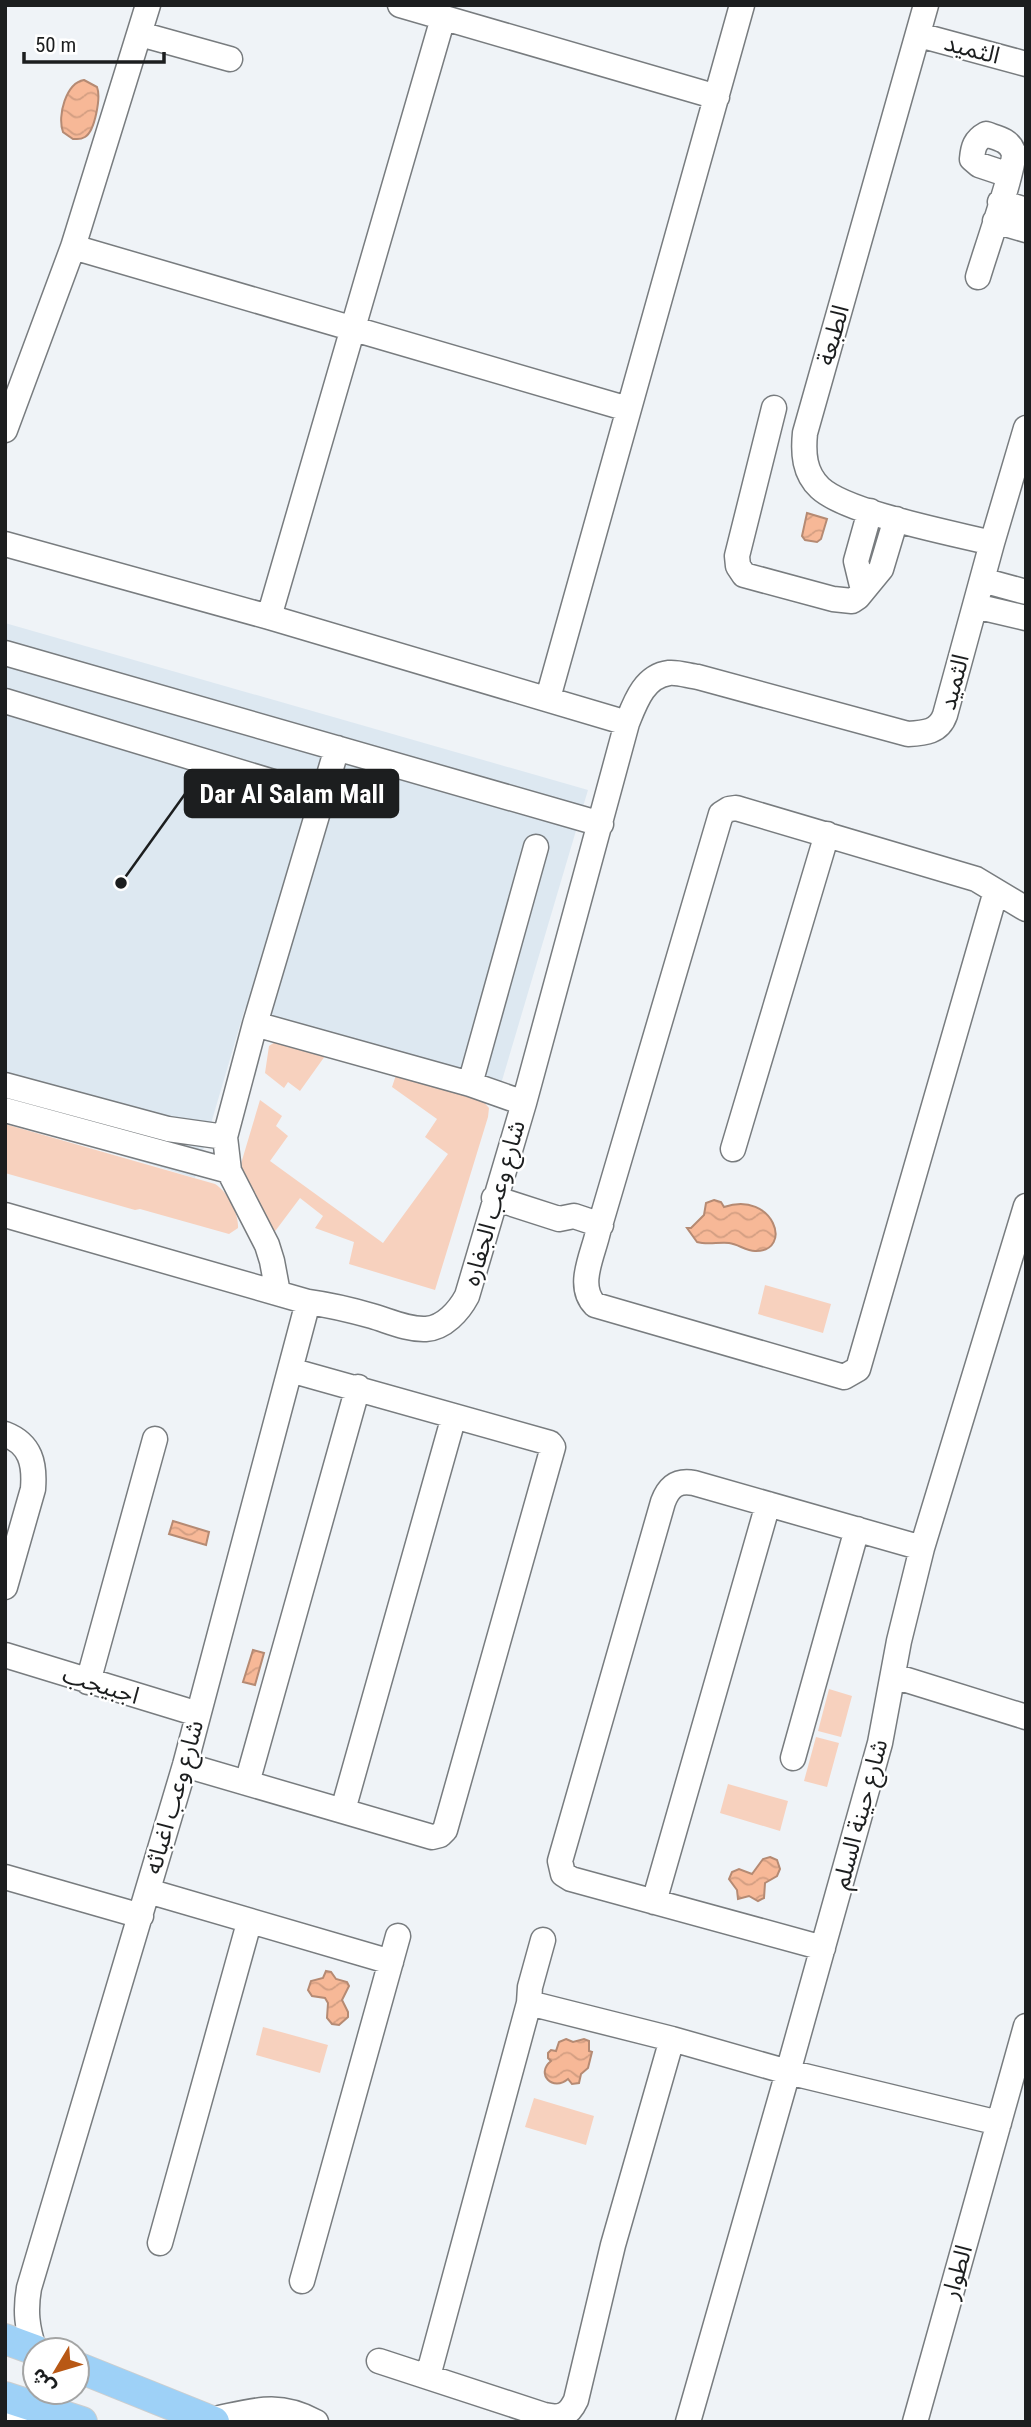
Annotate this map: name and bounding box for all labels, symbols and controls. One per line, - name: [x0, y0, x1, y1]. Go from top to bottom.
- scale bar: [24, 21, 164, 65]
- street label: الثميد: [941, 28, 1003, 70]
- text: 50 m: [35, 33, 76, 57]
- street label: الطبعة: [811, 302, 855, 368]
- street label: الثميد: [933, 651, 975, 713]
- callout: Dar Al Salam Mall: [185, 770, 398, 817]
- text: Dar Al Salam Mall: [199, 779, 385, 809]
- street label: شارع وعب الجفاره: [457, 1117, 534, 1290]
- street label: اجبيجب: [59, 1660, 143, 1710]
- street label: شارع وعب اغباثه: [139, 1717, 212, 1878]
- street label: شارع حينة السلم: [827, 1736, 896, 1893]
- street label: الطوار: [936, 2242, 978, 2303]
- north arrow: [21, 2336, 91, 2406]
- text: ش: [26, 2364, 60, 2398]

